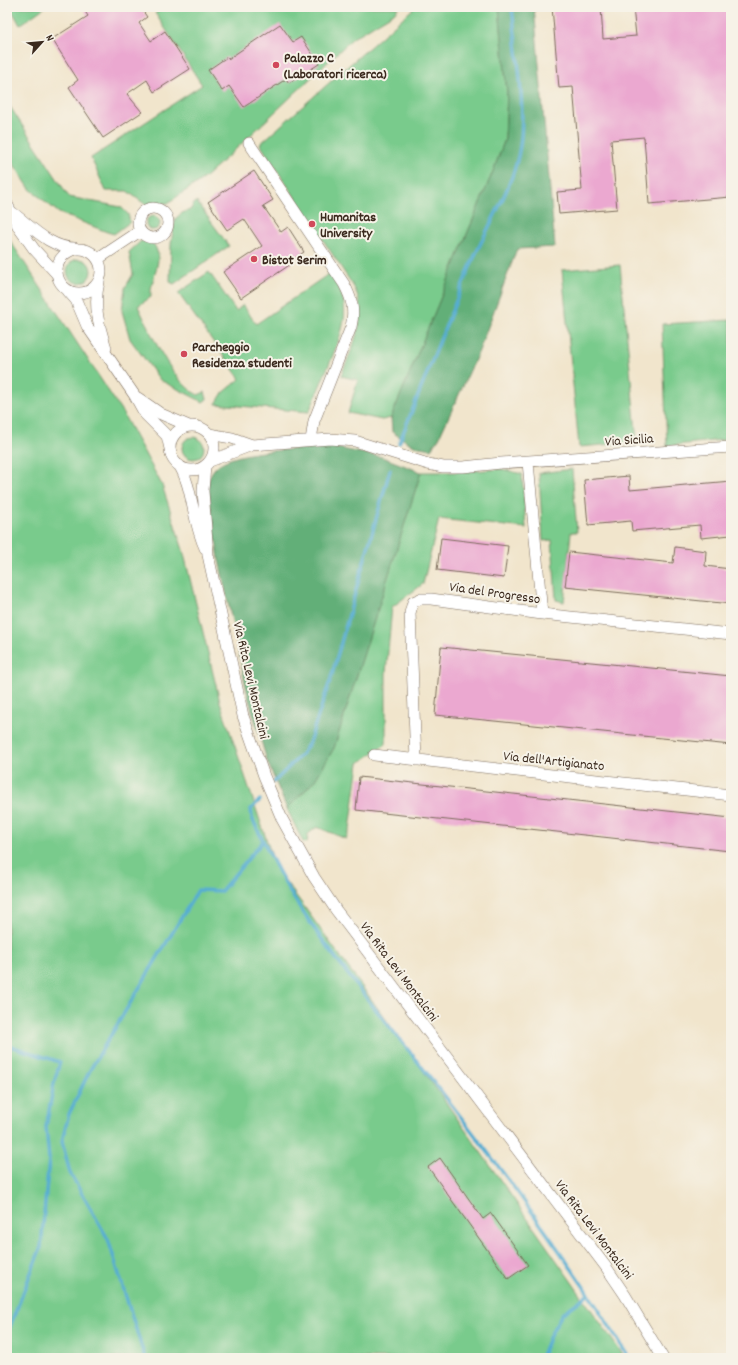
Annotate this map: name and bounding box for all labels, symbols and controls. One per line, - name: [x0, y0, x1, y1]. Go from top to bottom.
- north arrow: [22, 22, 62, 62]
- text: N: [41, 32, 58, 45]
- place label: Palazzo C (Laboratori ricerca): [284, 49, 387, 85]
- marker: Palazzo C (Laboratori ricerca): [271, 60, 281, 70]
- place label: Humanitas University: [320, 208, 376, 244]
- marker: Humanitas University: [307, 219, 317, 229]
- place label: Bistot Serim: [262, 251, 327, 271]
- marker: Bistot Serim: [249, 254, 259, 264]
- place label: Parcheggio Residenza studenti: [192, 338, 292, 374]
- marker: Parcheggio Residenza studenti: [179, 349, 189, 359]
- street label: Via Sicilia: [604, 429, 654, 453]
- street label: Via del Progresso: [448, 578, 541, 610]
- street label: Via Rita Levi Montalcini: [227, 620, 273, 742]
- street label: Via dell'Artigianato: [502, 747, 605, 777]
- street label: Via Rita Levi Montalcini: [354, 918, 443, 1027]
- street label: Via Rita Levi Montalcini: [549, 1176, 638, 1285]

